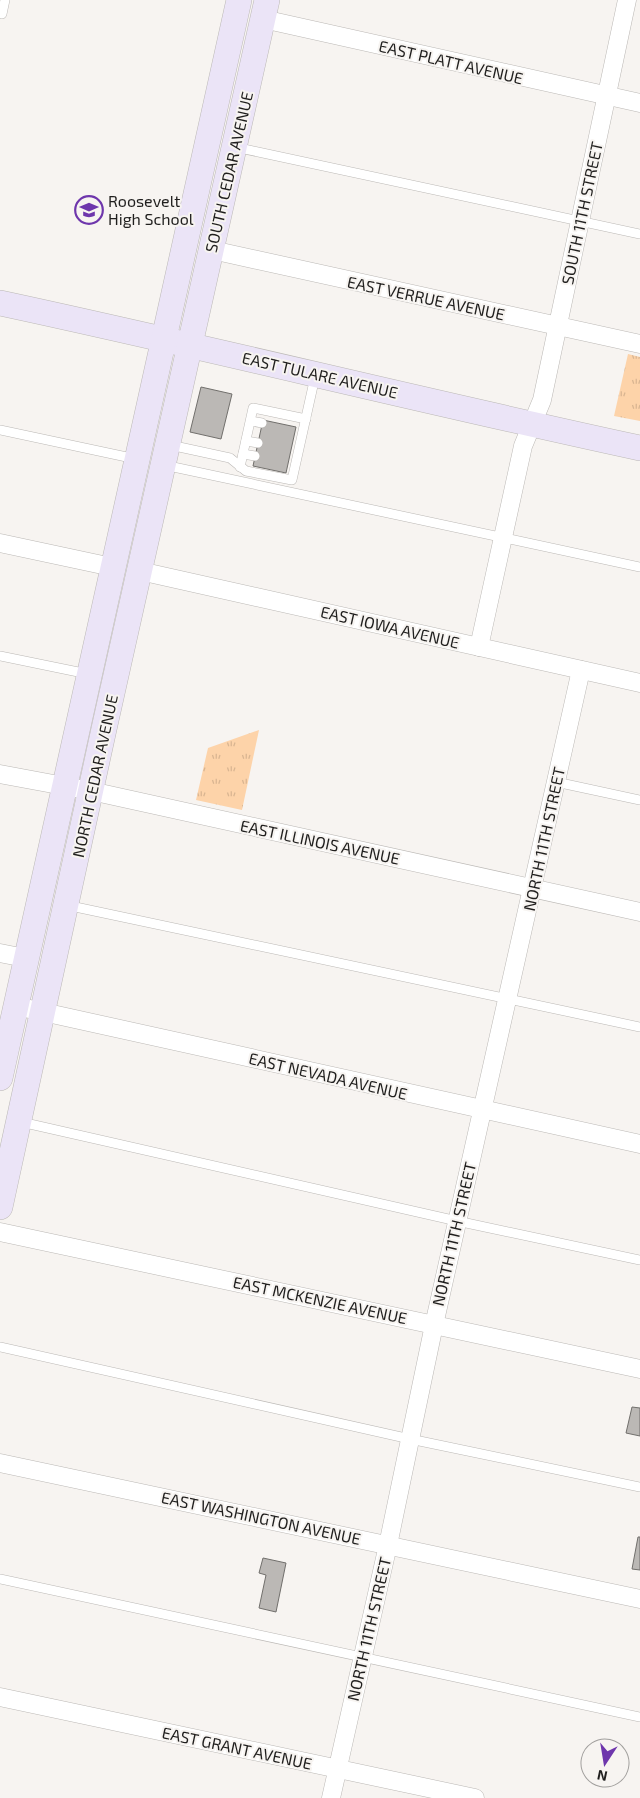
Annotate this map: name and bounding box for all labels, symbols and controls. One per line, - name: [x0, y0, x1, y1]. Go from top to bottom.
- street label: EAST PLATT AVENUE: [377, 36, 525, 87]
- street label: SOUTH CEDAR AVENUE: [201, 90, 256, 254]
- street label: SOUTH 11TH STREET: [557, 140, 606, 286]
- place label: Roosevelt High School: [108, 191, 194, 228]
- school or university icon: Roosevelt High School: [74, 195, 104, 225]
- street label: EAST VERRUE AVENUE: [346, 272, 507, 323]
- street label: EAST TULARE AVENUE: [240, 347, 400, 402]
- street label: EAST IOWA AVENUE: [319, 601, 461, 652]
- street label: NORTH CEDAR AVENUE: [68, 693, 121, 859]
- street label: NORTH 11TH STREET: [519, 765, 568, 913]
- street label: EAST ILLINOIS AVENUE: [239, 815, 402, 868]
- street label: EAST NEVADA AVENUE: [247, 1048, 409, 1103]
- street label: NORTH 11TH STREET: [428, 1160, 479, 1308]
- street label: EAST MCKENZIE AVENUE: [231, 1272, 409, 1327]
- street label: EAST WASHINGTON AVENUE: [160, 1487, 363, 1548]
- street label: NORTH 11TH STREET: [343, 1555, 394, 1703]
- street label: EAST GRANT AVENUE: [160, 1722, 314, 1773]
- north arrow: [580, 1738, 630, 1788]
- text: N: [595, 1767, 609, 1786]

